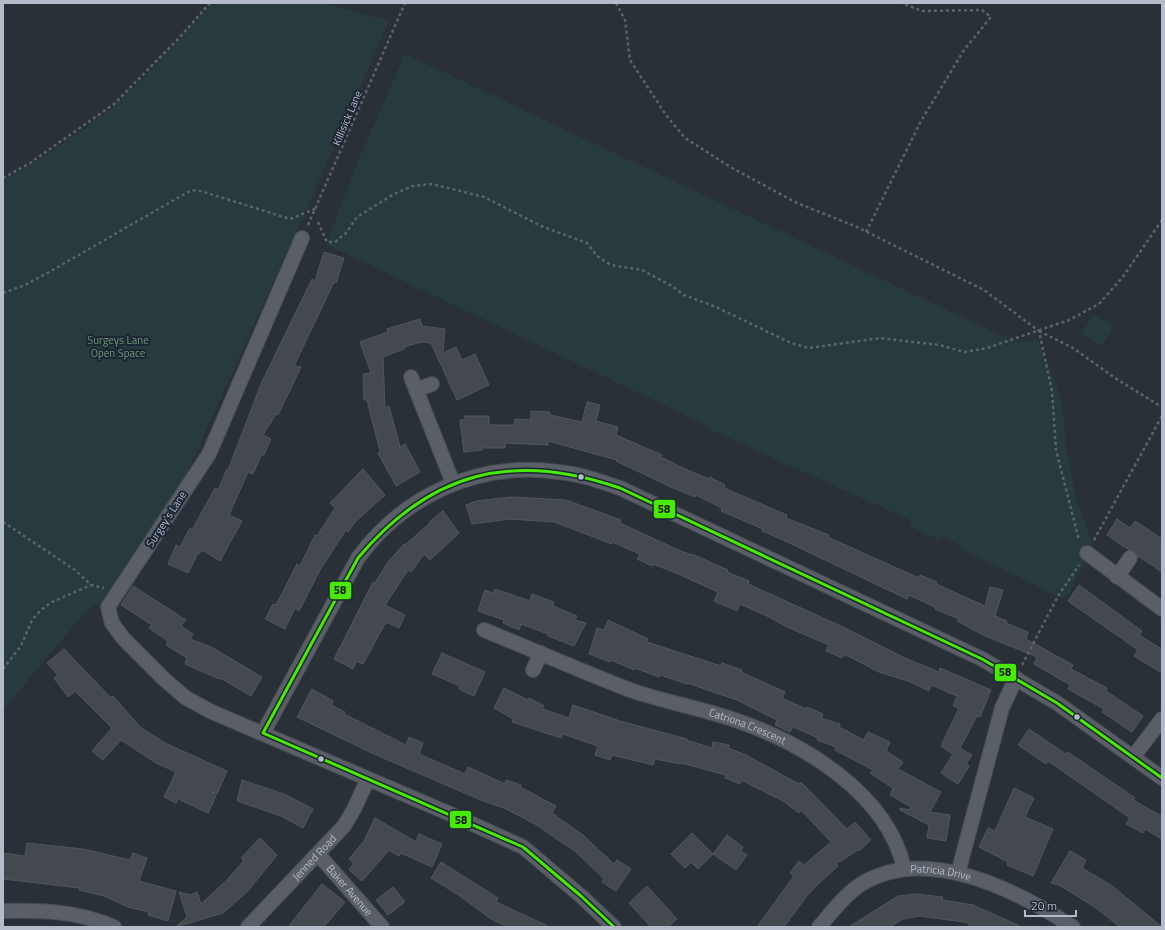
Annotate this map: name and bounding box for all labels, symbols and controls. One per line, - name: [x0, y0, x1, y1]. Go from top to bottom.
- street label: Killisick Lane: [328, 88, 366, 148]
- park label: Surgeys Lane Open Space: [87, 332, 149, 361]
- unlabelled marker: [576, 472, 586, 482]
- street label: Surgey's Lane: [142, 487, 190, 550]
- line badge: 58: [653, 499, 676, 519]
- text: 58: [658, 501, 670, 517]
- line badge: 58: [329, 581, 352, 600]
- text: 58: [334, 582, 346, 598]
- line badge: 58: [994, 663, 1017, 682]
- text: 58: [999, 664, 1011, 680]
- street label: Catriona Crescent: [707, 704, 789, 748]
- unlabelled marker: [1072, 712, 1082, 722]
- unlabelled marker: [316, 754, 326, 764]
- line badge: 58: [449, 810, 472, 829]
- text: 58: [455, 812, 467, 828]
- street label: Jenned Road: [288, 831, 340, 884]
- street label: Baker Avenue: [323, 861, 377, 920]
- street label: Patricia Drive: [910, 861, 974, 885]
- scale bar: [1025, 892, 1076, 918]
- text: 20 m: [1031, 896, 1057, 915]

